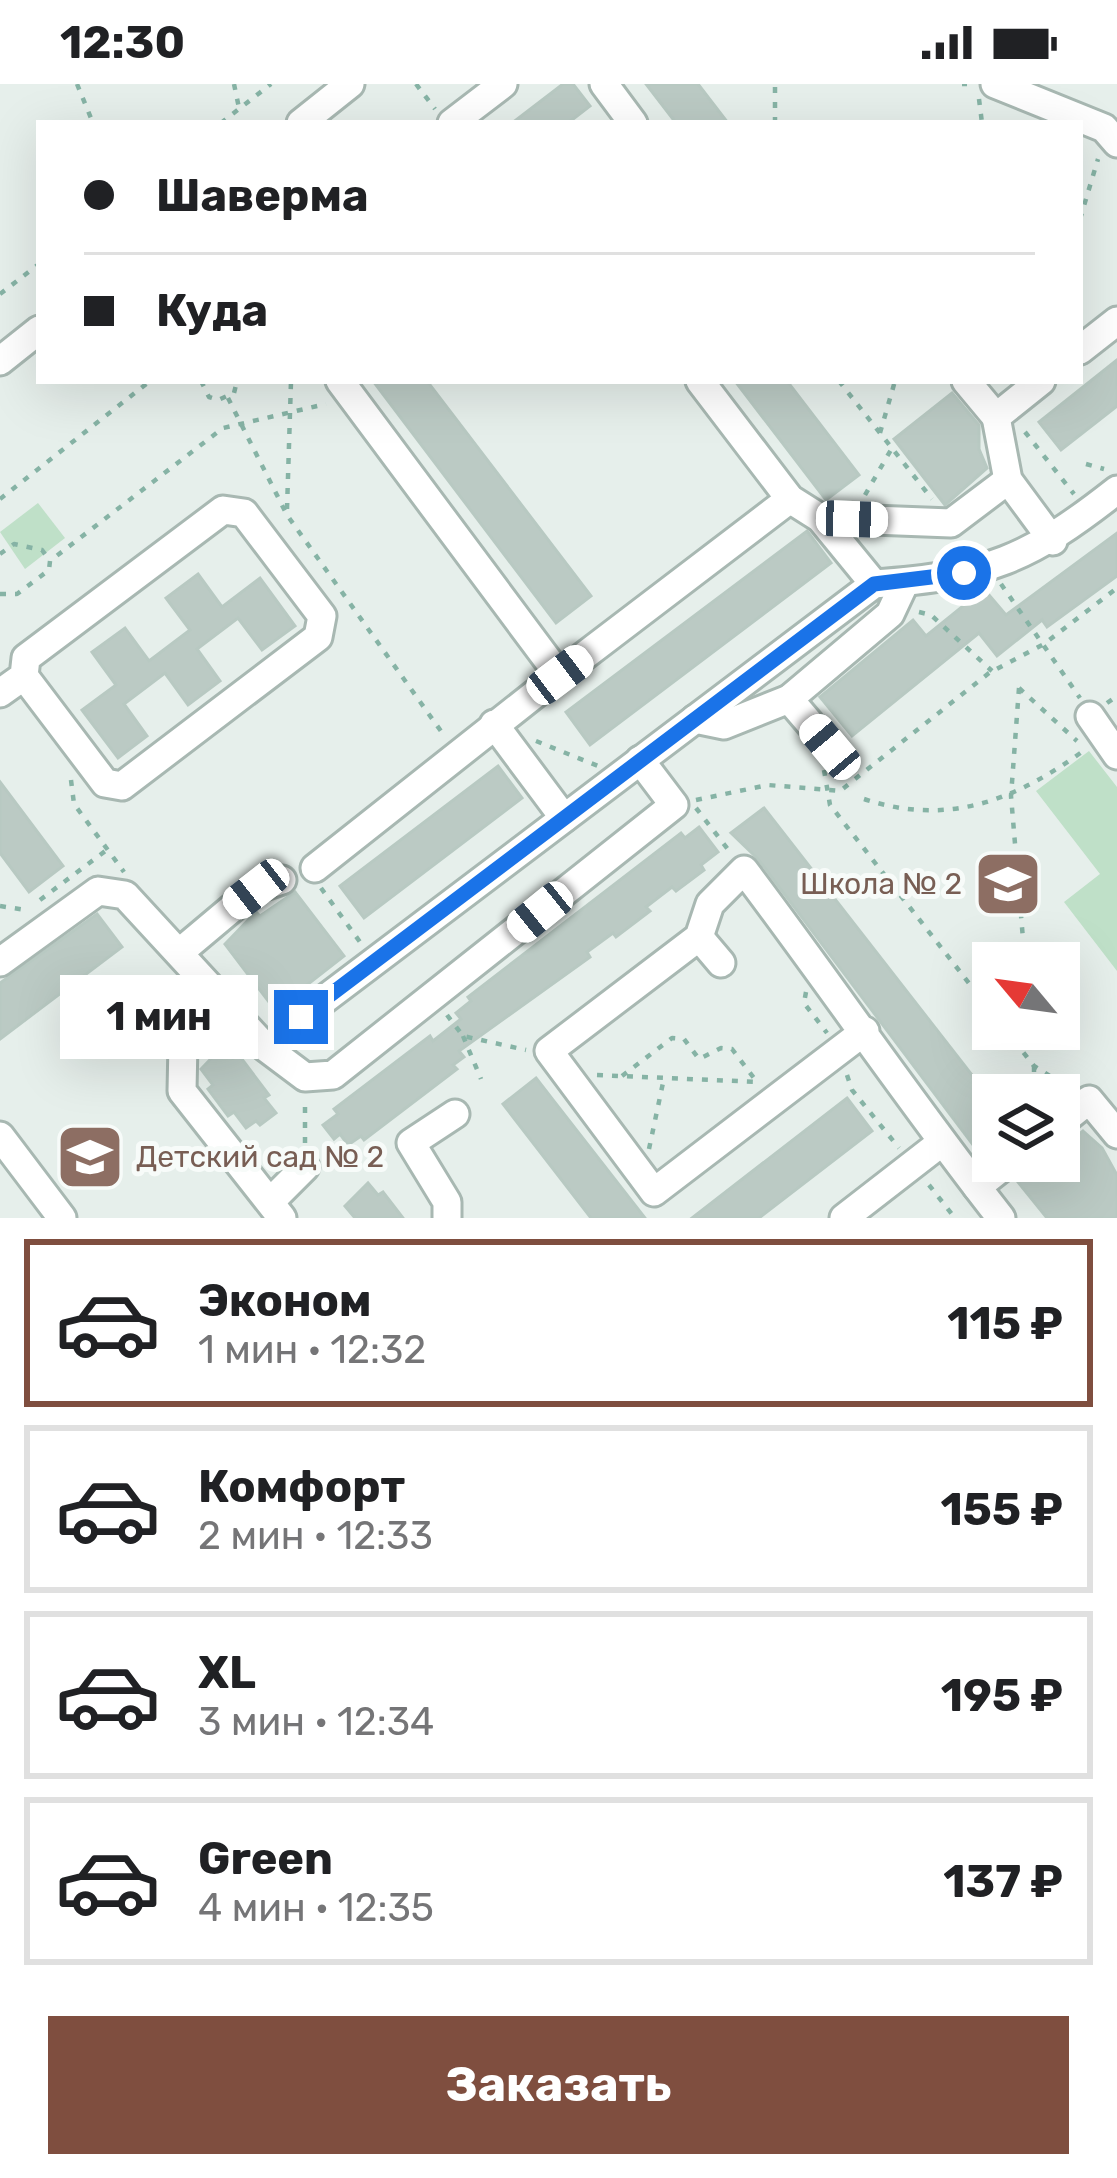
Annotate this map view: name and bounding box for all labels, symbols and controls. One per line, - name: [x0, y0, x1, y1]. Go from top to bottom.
- text: 12:30: [60, 16, 185, 69]
- text: Шаверма: [156, 169, 369, 222]
- text: Куда: [156, 284, 268, 337]
- car: [815, 500, 889, 538]
- route start: [937, 546, 991, 600]
- car: [520, 639, 600, 711]
- car: [793, 708, 867, 786]
- school or university icon: Школа № 2: [973, 849, 1043, 919]
- car: [217, 853, 295, 925]
- place label: Школа № 2: [800, 866, 962, 902]
- car: [501, 875, 579, 949]
- north arrow: [972, 942, 1080, 1050]
- map controls: [972, 942, 1080, 1182]
- callout: 1 мин: [61, 975, 259, 1059]
- route end: [274, 990, 328, 1044]
- text: 1 мин: [106, 994, 212, 1040]
- button: layers: [972, 1074, 1080, 1182]
- school or university icon: Детский сад № 2: [55, 1122, 125, 1192]
- place label: Детский сад № 2: [136, 1139, 384, 1175]
- icon: car: [54, 1269, 162, 1377]
- text: Эконом: [198, 1274, 372, 1327]
- text: 115 ₽: [947, 1297, 1063, 1350]
- text: 1 мин · 12:32: [198, 1327, 426, 1373]
- icon: car: [54, 1455, 162, 1563]
- text: Комфорт: [198, 1460, 405, 1513]
- text: 155 ₽: [940, 1483, 1063, 1536]
- text: 2 мин · 12:33: [198, 1513, 433, 1559]
- icon: car: [54, 1641, 162, 1749]
- text: XL: [198, 1646, 256, 1699]
- text: 195 ₽: [941, 1669, 1063, 1722]
- text: 3 мин · 12:34: [198, 1699, 434, 1745]
- icon: car: [54, 1827, 162, 1935]
- text: Green: [198, 1832, 333, 1885]
- text: 137 ₽: [943, 1855, 1063, 1908]
- text: 4 мин · 12:35: [198, 1885, 434, 1931]
- button: Заказать: [48, 2016, 1069, 2154]

